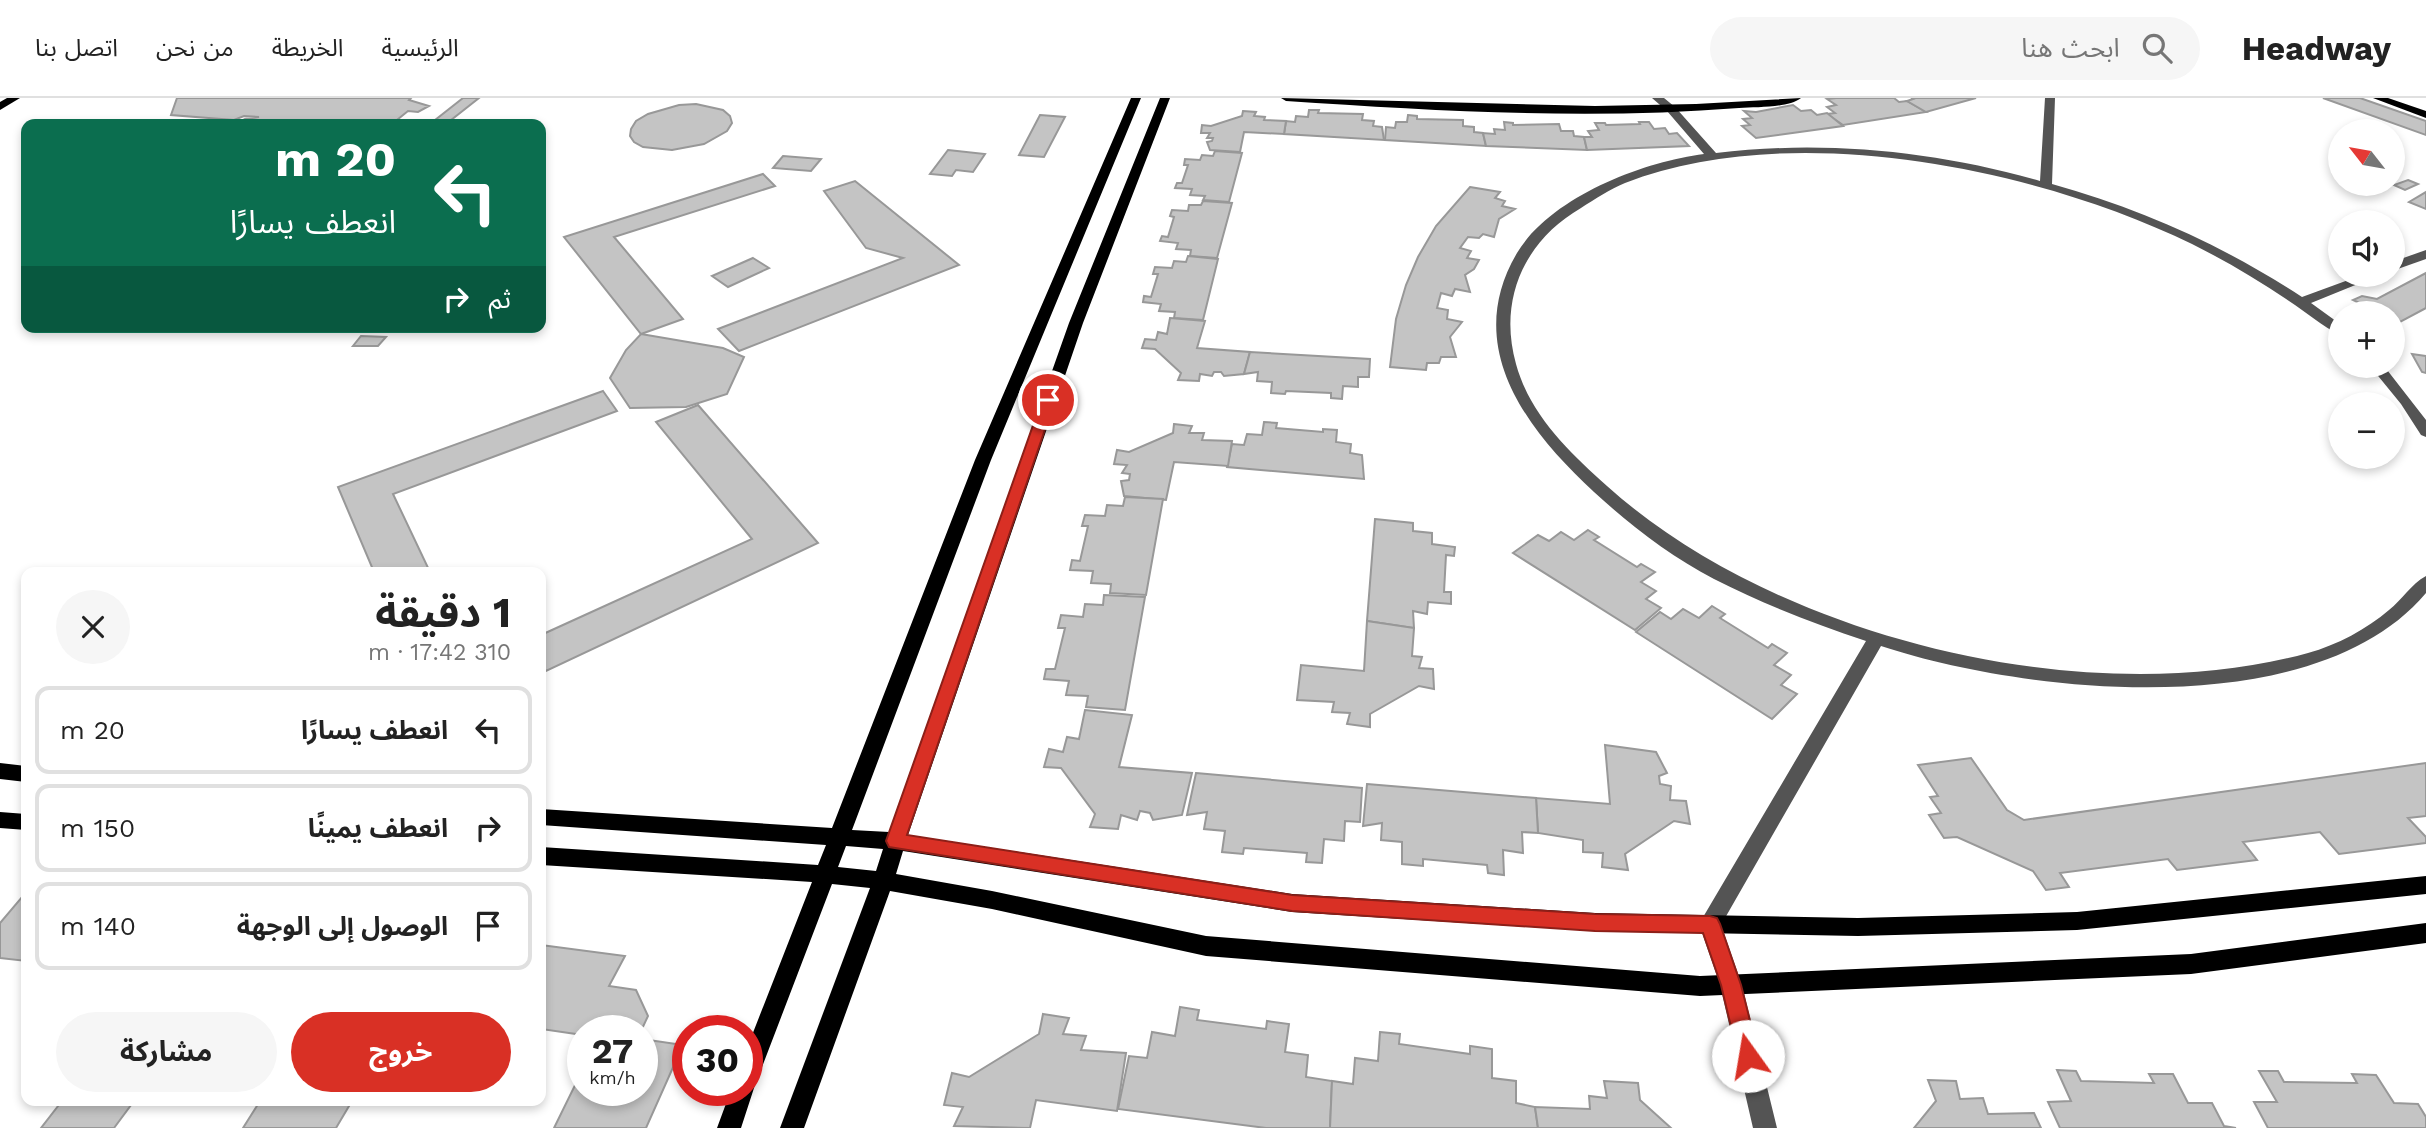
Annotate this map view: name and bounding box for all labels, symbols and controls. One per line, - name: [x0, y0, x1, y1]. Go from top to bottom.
- search box: [1710, 17, 2200, 80]
- icon: search: [2138, 29, 2176, 67]
- text: Headway: [2242, 29, 2391, 68]
- text: ابحث هنا: [2021, 33, 2120, 63]
- text: اتصل بنا: [35, 34, 118, 62]
- text: من نحن: [156, 34, 234, 62]
- text: الخريطة: [272, 34, 344, 62]
- text: الرئيسية: [382, 34, 459, 62]
- north arrow: [2328, 119, 2404, 196]
- map controls: [2328, 119, 2405, 469]
- text: 20 m: [275, 130, 396, 188]
- icon: left: [420, 147, 511, 238]
- text: انعطف يسارًا: [230, 203, 396, 241]
- button: sound: [2328, 210, 2405, 287]
- icon: right: [437, 280, 475, 318]
- text: ثم: [489, 284, 511, 314]
- button: +: [2328, 301, 2405, 378]
- pin: [1018, 370, 1078, 430]
- icon: arrive: [1029, 381, 1067, 419]
- button: −: [2328, 392, 2405, 469]
- text: 1 دقيقة: [375, 588, 511, 637]
- button: close: [56, 590, 130, 664]
- text: 310 m · 17:42: [368, 639, 511, 666]
- icon: left: [469, 711, 507, 749]
- text: 20 m: [60, 715, 125, 745]
- text: انعطف يسارًا: [301, 715, 448, 745]
- icon: right: [469, 809, 507, 847]
- text: 150 m: [60, 813, 135, 843]
- text: انعطف يمينًا: [308, 813, 448, 843]
- icon: arrive: [469, 907, 507, 945]
- text: 140 m: [60, 911, 136, 941]
- text: الوصول إلى الوجهة: [237, 911, 448, 941]
- button: مشاركة: [56, 1012, 277, 1092]
- button: خروج: [291, 1012, 511, 1092]
- speed limit sign: 30: [672, 1015, 763, 1106]
- position arrow: [1711, 1019, 1785, 1093]
- text: 27: [592, 1030, 633, 1072]
- text: km/h: [589, 1067, 636, 1088]

